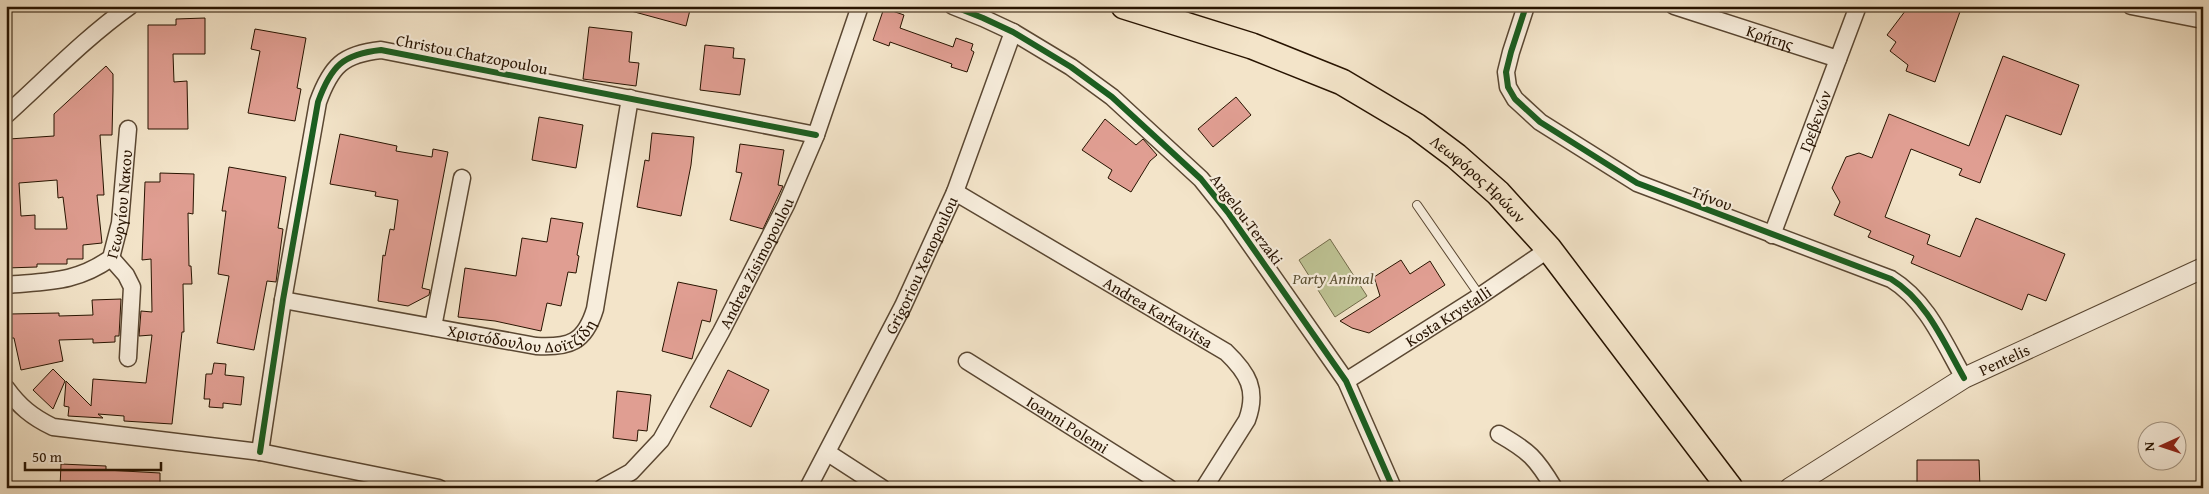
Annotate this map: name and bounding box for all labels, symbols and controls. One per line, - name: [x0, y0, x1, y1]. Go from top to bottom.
- street label: Κρήτης: [1744, 18, 1797, 56]
- street label: Christou Chatzopoulou: [394, 28, 550, 81]
- street label: Γρεβενών: [1792, 87, 1837, 155]
- street label: Λεωφόρος Ηρώων: [1425, 129, 1532, 228]
- street label: Γεωργίου Νακου: [99, 149, 138, 261]
- street label: Angelou Terzaki: [1205, 168, 1290, 270]
- street label: Τήνου: [1688, 179, 1736, 217]
- street label: Grigoriou Xenopoulou: [878, 192, 964, 338]
- street label: Andrea Zisimopoulou: [713, 194, 800, 333]
- park label: Party Animal: [1291, 266, 1374, 290]
- street label: Andrea Karkavitsa: [1099, 270, 1218, 354]
- street label: Kosta Krystalli: [1400, 279, 1496, 353]
- street label: Χριστόδουλου Δοϊτζίδη: [445, 315, 601, 358]
- street label: Pentelis: [1975, 337, 2033, 382]
- street label: Ioanni Polemi: [1022, 389, 1114, 460]
- north arrow: [2136, 422, 2186, 472]
- scale bar: [25, 439, 161, 471]
- text: N: [2139, 441, 2159, 452]
- text: 50 m: [32, 446, 63, 467]

